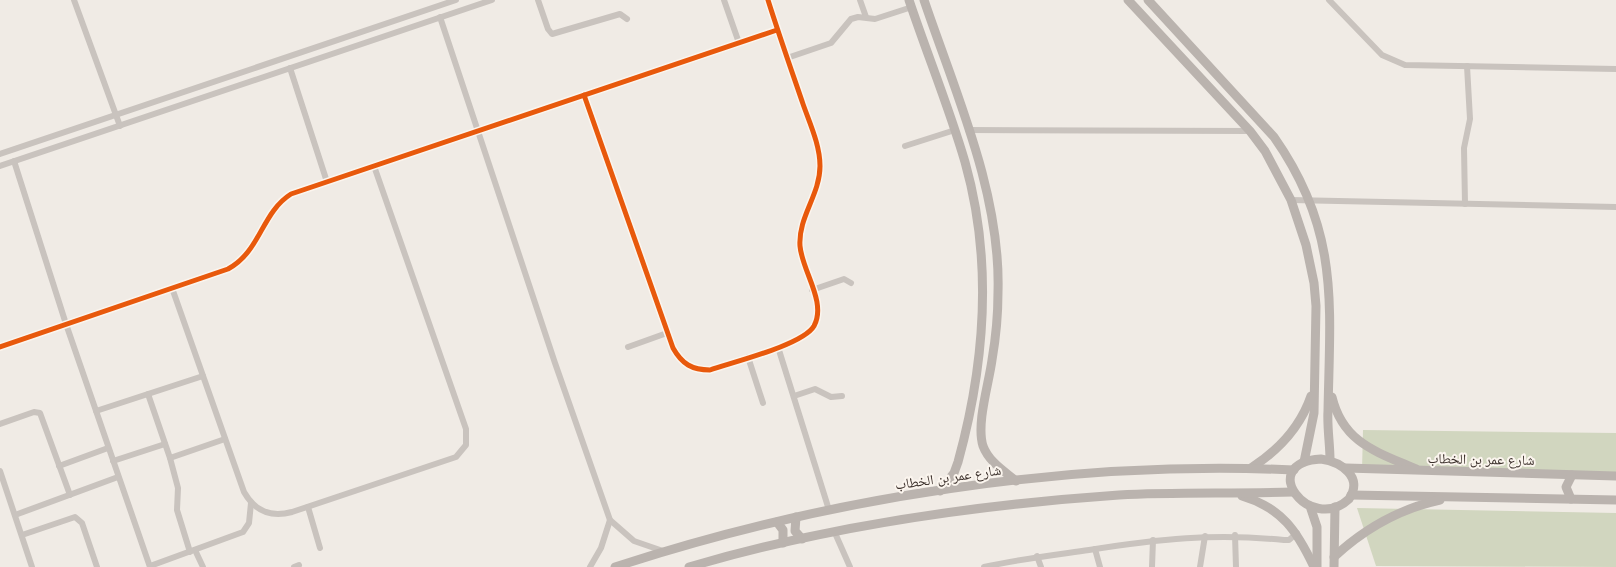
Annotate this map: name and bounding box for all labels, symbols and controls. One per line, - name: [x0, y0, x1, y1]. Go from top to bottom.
- street label: شارع عمر بن الخطاب: [1427, 450, 1535, 470]
- street label: شارع عمر بن الخطاب: [894, 462, 1002, 494]

